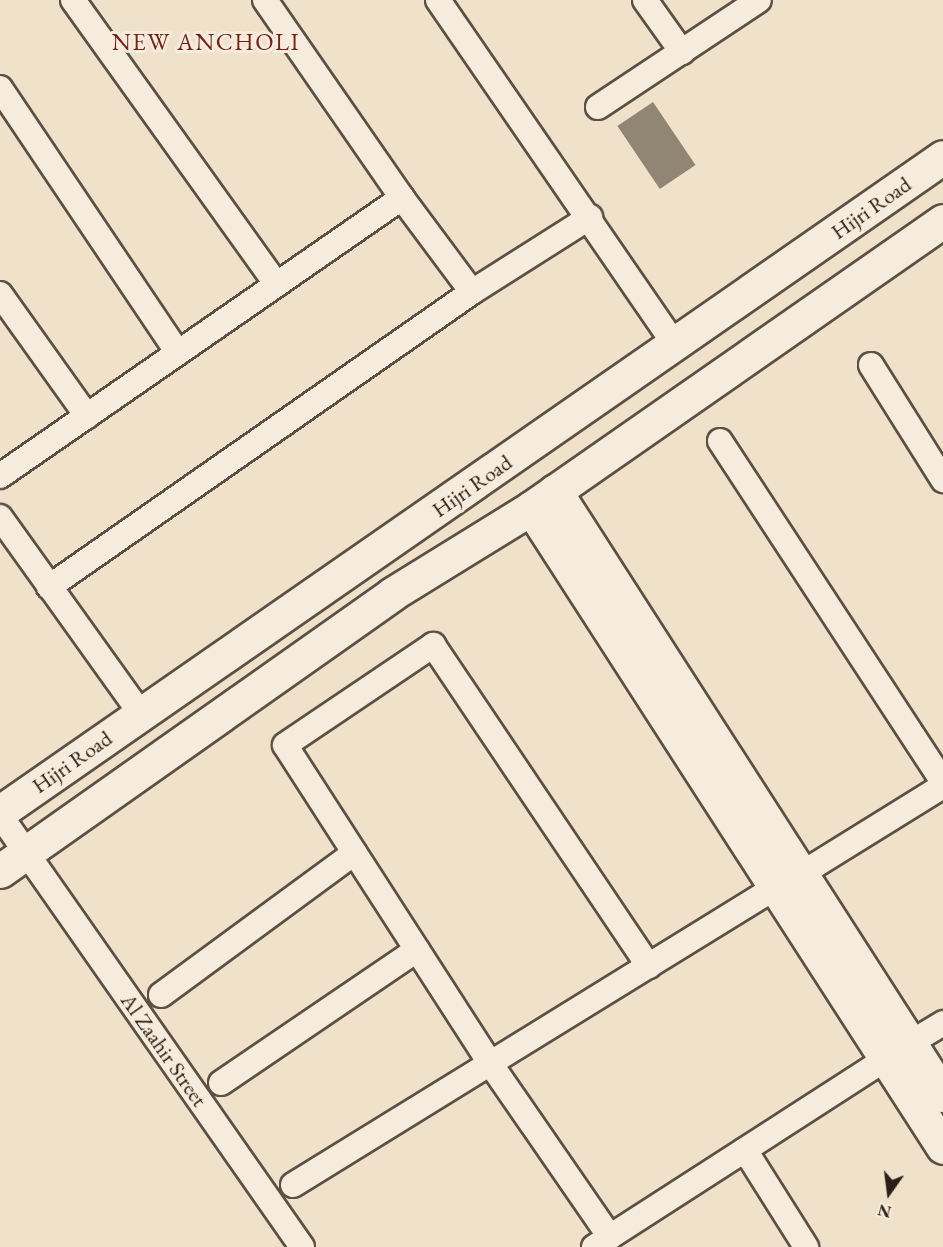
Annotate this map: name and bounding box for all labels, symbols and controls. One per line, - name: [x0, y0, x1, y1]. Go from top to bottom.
- district label: NEW ANCHOLI: [112, 28, 300, 56]
- street label: Hijri Road: [826, 171, 916, 245]
- street label: Hijri Road: [427, 449, 517, 523]
- street label: Hijri Road: [27, 725, 117, 799]
- street label: Al Zaahir Street: [115, 988, 213, 1112]
- north arrow: [859, 1163, 919, 1223]
- text: N: [876, 1199, 893, 1223]

